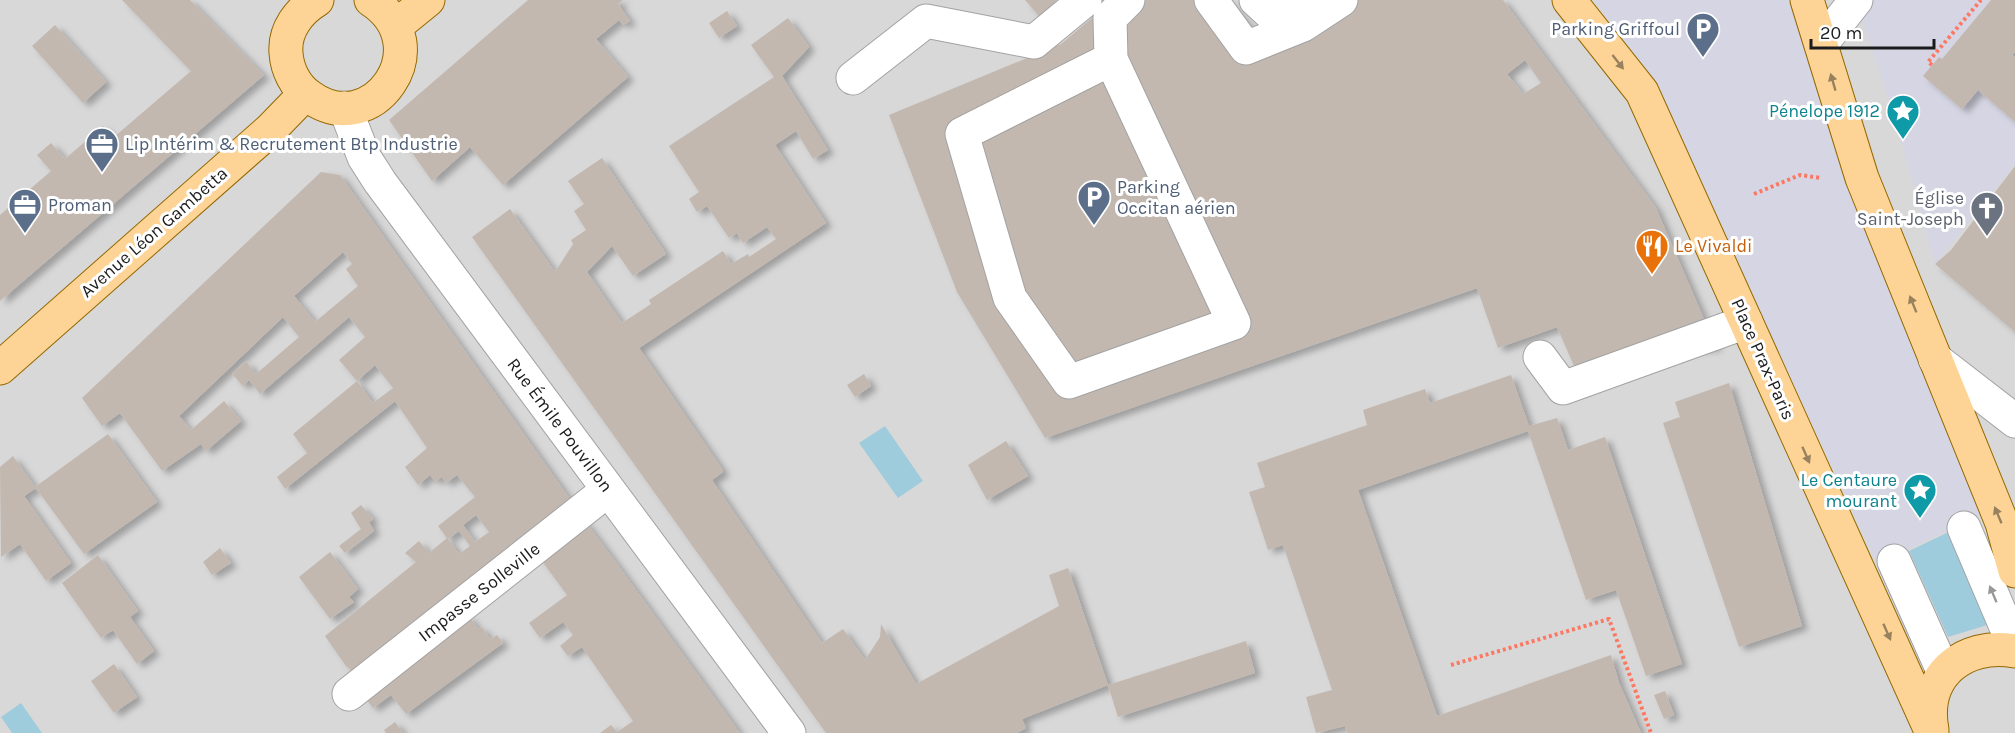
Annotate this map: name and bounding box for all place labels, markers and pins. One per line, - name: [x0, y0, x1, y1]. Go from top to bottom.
- parking icon: Parking Griffoul: [1685, 11, 1721, 58]
- place label: Parking Griffoul: [1551, 18, 1680, 40]
- place icon: Pénelope 1912: [1885, 93, 1921, 140]
- place label: Pénelope 1912: [1769, 100, 1880, 122]
- office icon: Lip Intérim & Recrutement Btp Industrie: [84, 126, 120, 173]
- place label: Lip Intérim & Recrutement Btp Industrie: [125, 133, 458, 155]
- place label: Parking Occitan aérien: [1117, 176, 1236, 219]
- parking icon: Parking Occitan aérien: [1076, 179, 1112, 226]
- place label: Église Saint-Joseph: [1857, 186, 1964, 230]
- office icon: Proman: [7, 187, 43, 234]
- church icon: Église Saint-Joseph: [1969, 190, 2005, 237]
- place label: Proman: [48, 194, 112, 216]
- restaurant icon: Le Vivaldi: [1634, 228, 1670, 275]
- place label: Le Vivaldi: [1675, 235, 1752, 257]
- place label: Le Centaure mourant: [1801, 469, 1897, 512]
- place icon: Le Centaure mourant: [1902, 472, 1938, 519]

